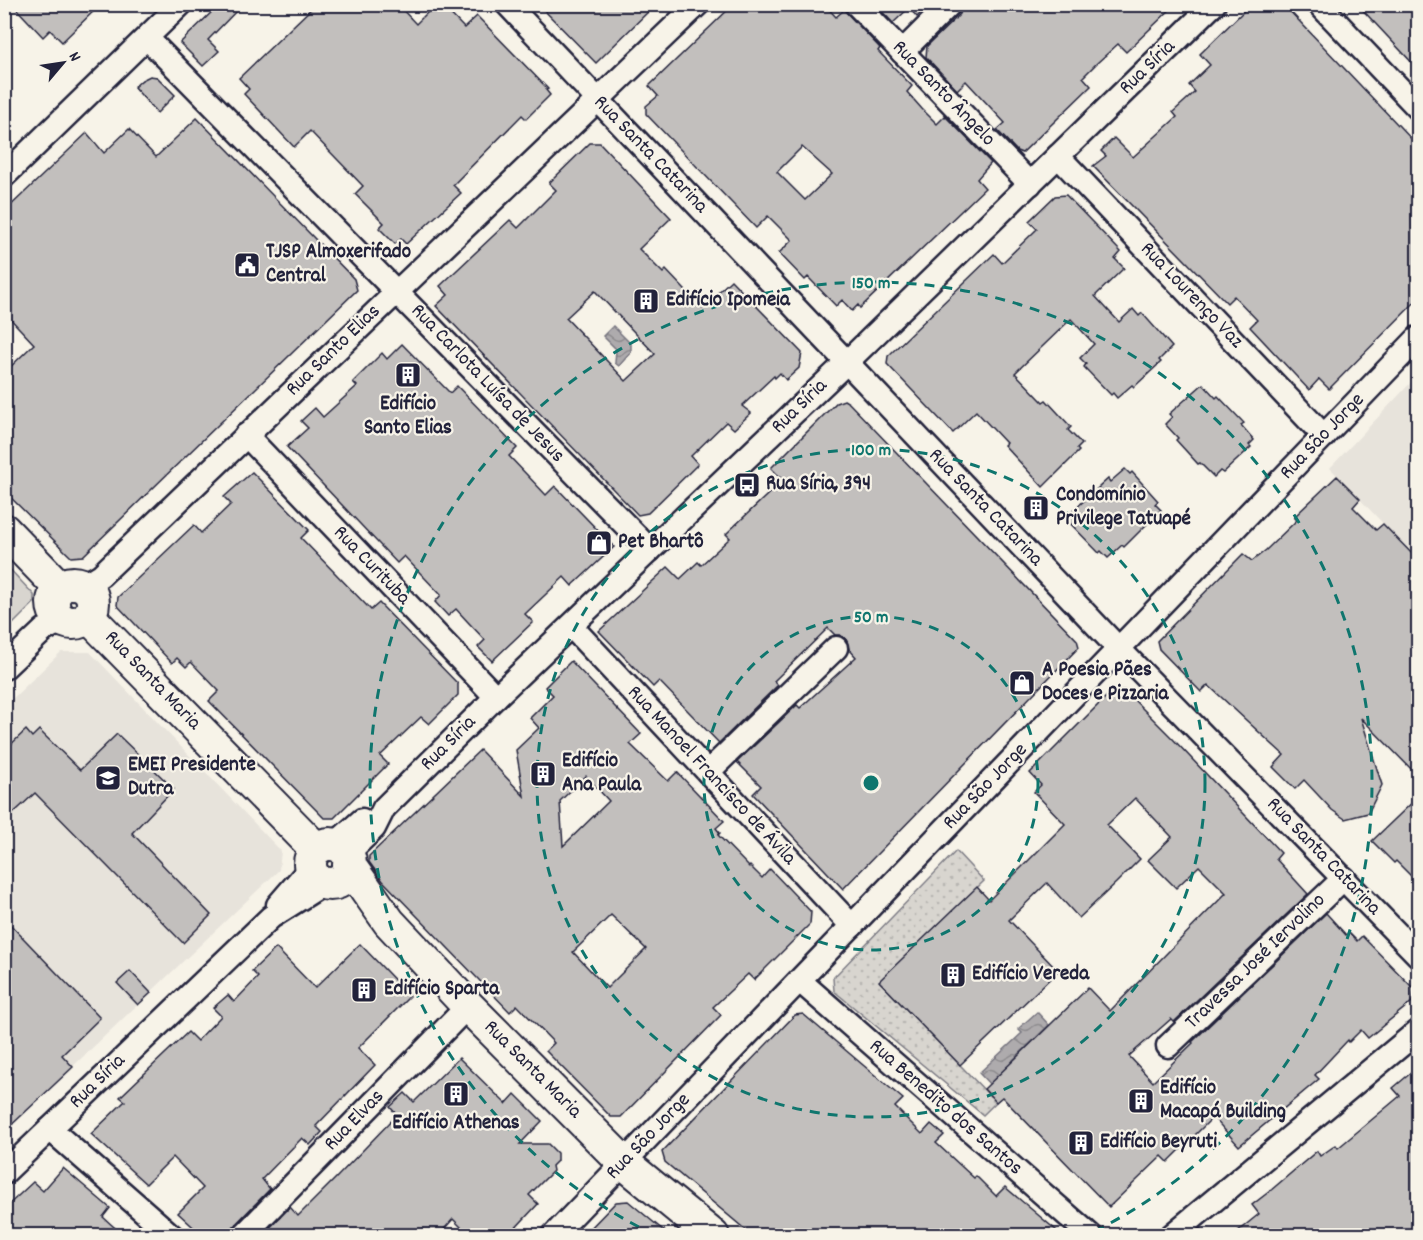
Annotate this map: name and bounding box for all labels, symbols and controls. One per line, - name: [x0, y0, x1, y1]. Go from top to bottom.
- north arrow: [33, 33, 93, 93]
- street label: Rua Síria: [1113, 33, 1184, 103]
- street label: Rua Santo Ângelo: [884, 34, 1002, 154]
- text: N: [62, 48, 86, 66]
- street label: Rua Santa Catarina: [586, 89, 715, 222]
- street label: Rua Lourenço Vaz: [1132, 236, 1250, 356]
- place label: TJSP Almoxerifado Central: [266, 238, 411, 292]
- public building icon: TJSP Almoxerifado Central: [232, 250, 262, 280]
- text: 150 m: [852, 272, 890, 297]
- building icon: Edifício Ipomeia: [631, 286, 661, 316]
- place label: Edifício Ipomeia: [666, 286, 791, 316]
- street label: Rua Santo Elias: [280, 298, 388, 404]
- street label: Rua Carlota Luísa de Jesus: [403, 298, 571, 470]
- building icon: Edifício Santo Elias: [393, 360, 423, 390]
- street label: Rua Síria: [765, 372, 836, 442]
- street label: Rua São Jorge: [1274, 387, 1372, 487]
- place label: Edifício Santo Elias: [364, 390, 452, 444]
- text: 100 m: [851, 439, 891, 464]
- street label: Rua Santa Catarina: [921, 442, 1050, 575]
- bus stop icon: Rua Síria, 394: [732, 470, 762, 500]
- place label: Rua Síria, 394: [766, 470, 871, 500]
- place label: Condomínio Privilege Tatuapé: [1056, 481, 1191, 535]
- building icon: Condomínio Privilege Tatuapé: [1021, 493, 1051, 523]
- street label: Rua Curituba: [325, 519, 418, 613]
- shop icon: Pet Bhartô: [584, 528, 614, 558]
- place label: Pet Bhartô: [618, 528, 704, 558]
- text: 50 m: [854, 606, 888, 631]
- street label: Rua Santa Maria: [96, 624, 208, 739]
- place label: A Poesia Pães Doces e Pizzaria: [1042, 656, 1169, 710]
- shop icon: A Poesia Pães Doces e Pizzaria: [1007, 668, 1037, 698]
- street label: Rua Manoel Francisco de Ávila: [619, 679, 804, 874]
- street label: Rua Síria: [414, 708, 485, 779]
- street label: Rua São Jorge: [937, 737, 1035, 837]
- place label: Edifício Ana Paula: [562, 747, 642, 801]
- place label: EMEI Presidente Dutra: [128, 751, 256, 805]
- building icon: Edifício Ana Paula: [528, 759, 558, 789]
- school or university icon: EMEI Presidente Dutra: [93, 763, 123, 793]
- centre of rings: [861, 773, 881, 793]
- street label: Rua Santa Catarina: [1259, 791, 1388, 924]
- street label: Travessa José Iervolino: [1179, 887, 1333, 1037]
- building icon: Edifício Vereda: [938, 960, 968, 990]
- place label: Edifício Vereda: [972, 960, 1090, 990]
- building icon: Edifício Sparta: [349, 975, 379, 1005]
- place label: Edifício Sparta: [384, 975, 500, 1005]
- street label: Rua Santa Maria: [476, 1014, 589, 1127]
- street label: Rua Benedito dos Santos: [861, 1033, 1029, 1183]
- street label: Rua Síria: [63, 1047, 134, 1117]
- place label: Edifício Macapá Building: [1160, 1074, 1286, 1128]
- building icon: Edifício Athenas: [441, 1079, 471, 1109]
- street label: Rua Elvas: [318, 1083, 392, 1159]
- building icon: Edifício Macapá Building: [1126, 1086, 1156, 1116]
- street label: Rua São Jorge: [600, 1087, 698, 1187]
- place label: Edifício Athenas: [392, 1109, 520, 1139]
- building icon: Edifício Beyruti: [1066, 1128, 1096, 1158]
- place label: Edifício Beyruti: [1100, 1128, 1217, 1158]

